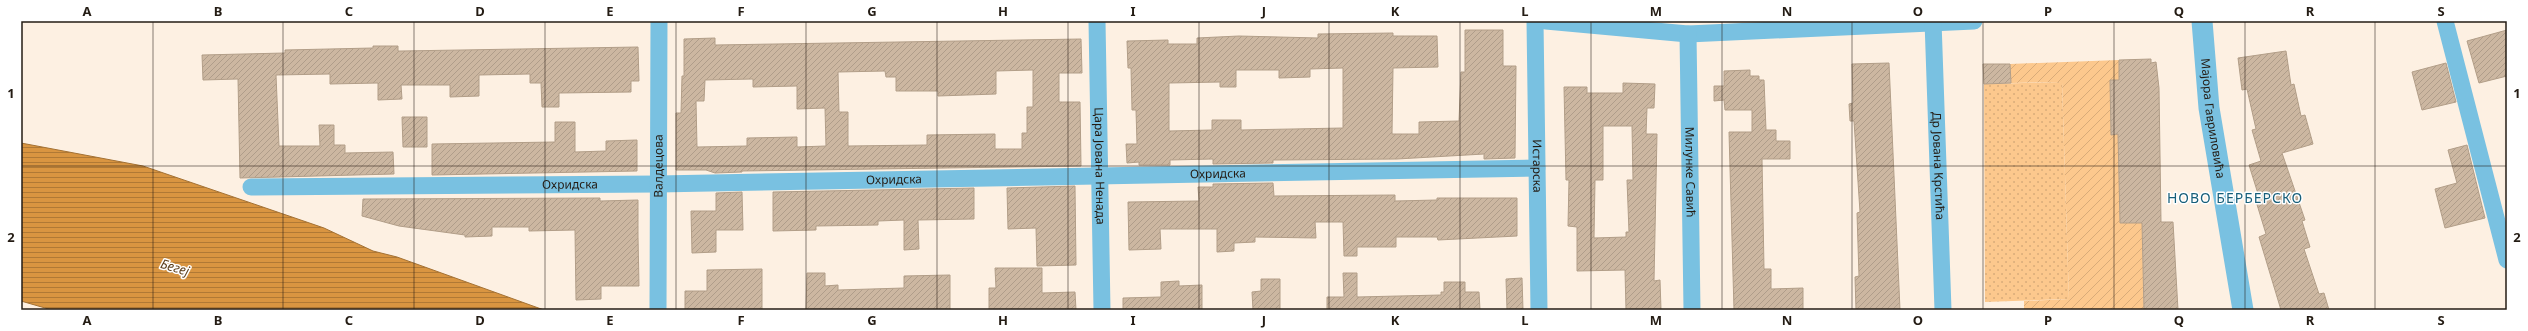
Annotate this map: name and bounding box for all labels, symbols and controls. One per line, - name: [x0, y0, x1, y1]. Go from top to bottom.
- text: A: [83, 2, 92, 20]
- text: B: [214, 2, 222, 20]
- text: C: [345, 2, 353, 20]
- text: D: [475, 2, 485, 20]
- text: E: [606, 2, 614, 20]
- text: F: [737, 2, 745, 20]
- text: G: [867, 2, 877, 20]
- text: H: [998, 2, 1008, 20]
- text: I: [1130, 2, 1136, 20]
- text: J: [1261, 2, 1266, 20]
- text: K: [1391, 2, 1400, 20]
- text: L: [1521, 2, 1529, 20]
- text: M: [1650, 2, 1662, 20]
- text: N: [1782, 2, 1792, 20]
- text: O: [1913, 2, 1923, 20]
- text: P: [2044, 2, 2052, 20]
- text: Q: [2174, 2, 2184, 20]
- text: R: [2306, 2, 2315, 20]
- text: S: [2437, 2, 2445, 20]
- street label: Мајора Гавриловића: [2197, 58, 2230, 180]
- text: 1: [7, 84, 15, 102]
- text: 1: [2513, 84, 2521, 102]
- street label: Цара Јована Ненада: [1090, 107, 1110, 225]
- street label: Др Јована Крстића: [1928, 112, 1949, 220]
- street label: Милунке Савић: [1681, 126, 1700, 217]
- street label: Валдецова: [649, 134, 667, 198]
- street label: Истарска: [1529, 139, 1546, 193]
- street label: Охридска: [1190, 164, 1246, 182]
- street label: Охридска: [866, 170, 922, 188]
- street label: Охридска: [542, 175, 598, 193]
- district label: НОВО БЕРБЕРСКО: [2167, 188, 2303, 207]
- text: 2: [7, 228, 15, 246]
- text: 2: [2513, 228, 2521, 246]
- water label: Бегеј: [159, 254, 192, 280]
- text: A: [83, 311, 92, 329]
- text: B: [214, 311, 222, 329]
- text: C: [345, 311, 353, 329]
- text: D: [475, 311, 485, 329]
- text: E: [606, 311, 614, 329]
- text: F: [737, 311, 745, 329]
- text: G: [867, 311, 877, 329]
- text: H: [998, 311, 1008, 329]
- text: I: [1130, 311, 1136, 329]
- text: J: [1261, 311, 1266, 329]
- text: K: [1391, 311, 1400, 329]
- text: L: [1521, 311, 1529, 329]
- text: M: [1650, 311, 1662, 329]
- text: N: [1782, 311, 1792, 329]
- text: O: [1913, 311, 1923, 329]
- text: P: [2044, 311, 2052, 329]
- text: Q: [2174, 311, 2184, 329]
- text: R: [2306, 311, 2315, 329]
- text: S: [2437, 311, 2445, 329]

